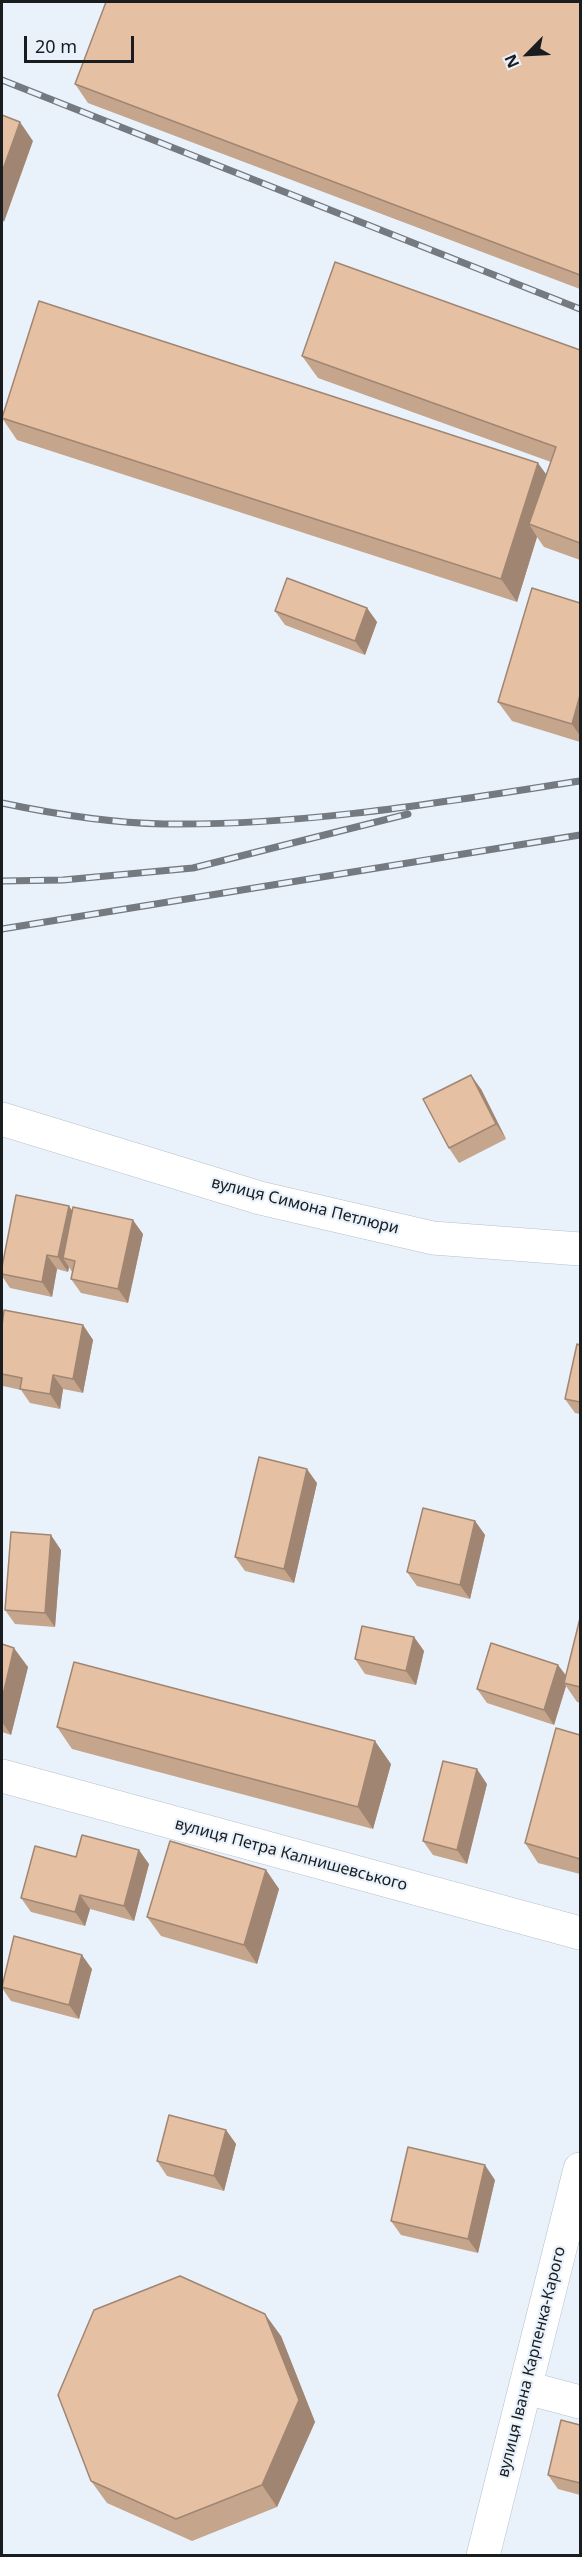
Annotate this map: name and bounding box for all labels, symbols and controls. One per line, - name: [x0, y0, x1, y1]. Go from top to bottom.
- scale bar: [27, 24, 136, 62]
- north arrow: [498, 24, 558, 84]
- text: 20 m: [35, 34, 77, 58]
- text: N: [499, 51, 524, 72]
- street label: вулиця Симона Петлюри: [209, 1173, 401, 1239]
- street label: вулиця Петра Калнишевського: [173, 1815, 409, 1895]
- street label: вулиця Івана Карпенка-Карого: [494, 2244, 570, 2480]

